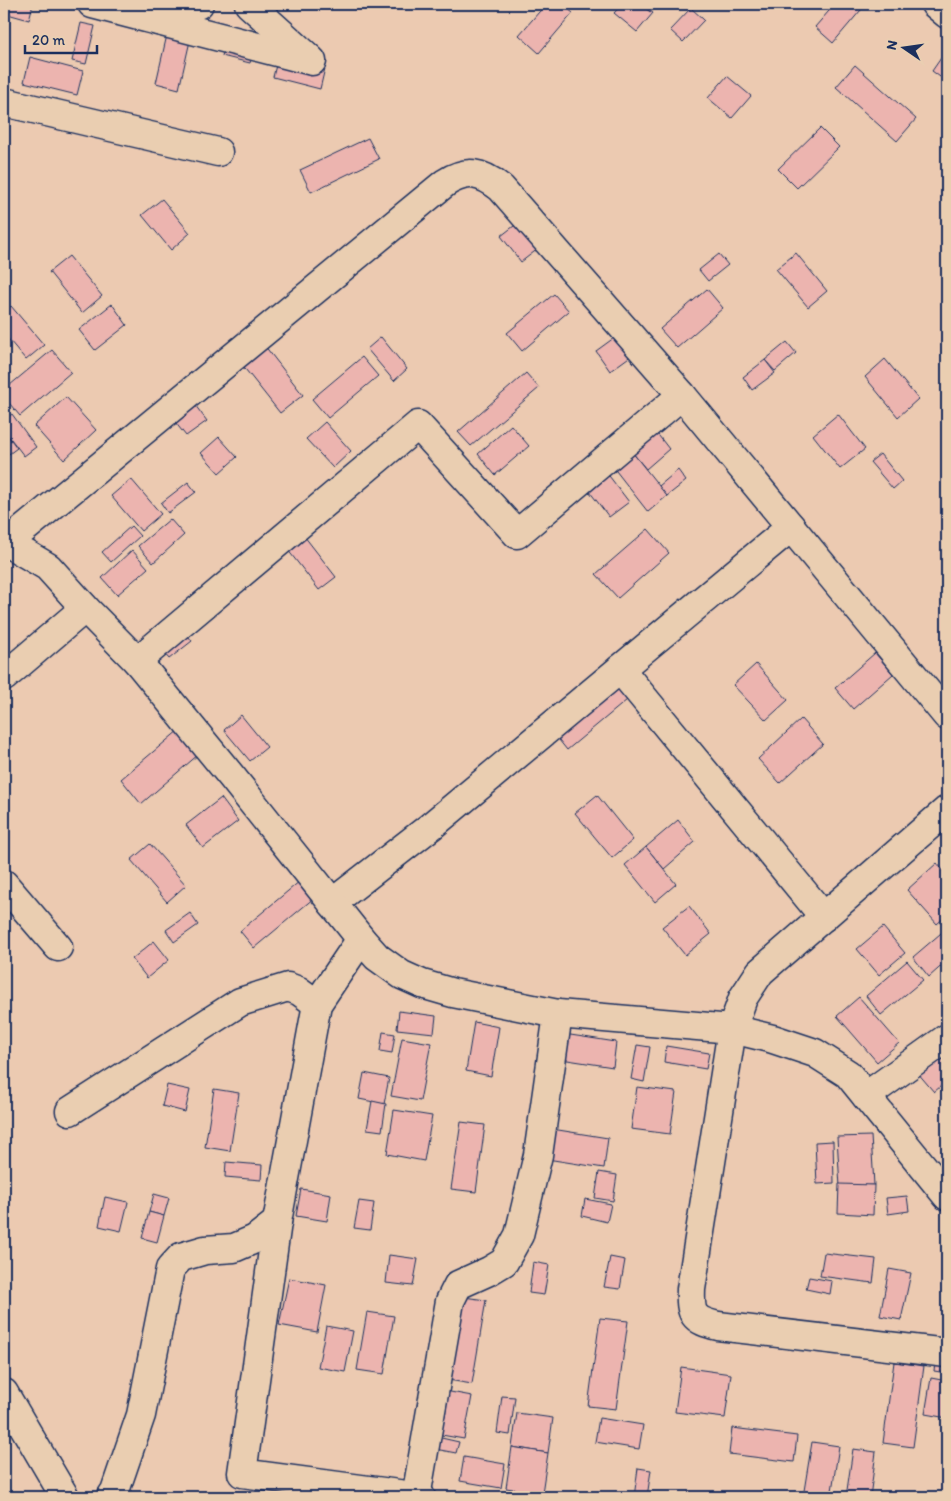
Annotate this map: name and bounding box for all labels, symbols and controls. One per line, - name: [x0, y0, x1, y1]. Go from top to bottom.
- scale bar: [25, 22, 98, 54]
- north arrow: [878, 22, 928, 72]
- text: 20 m: [32, 31, 66, 49]
- text: N: [882, 39, 901, 52]

